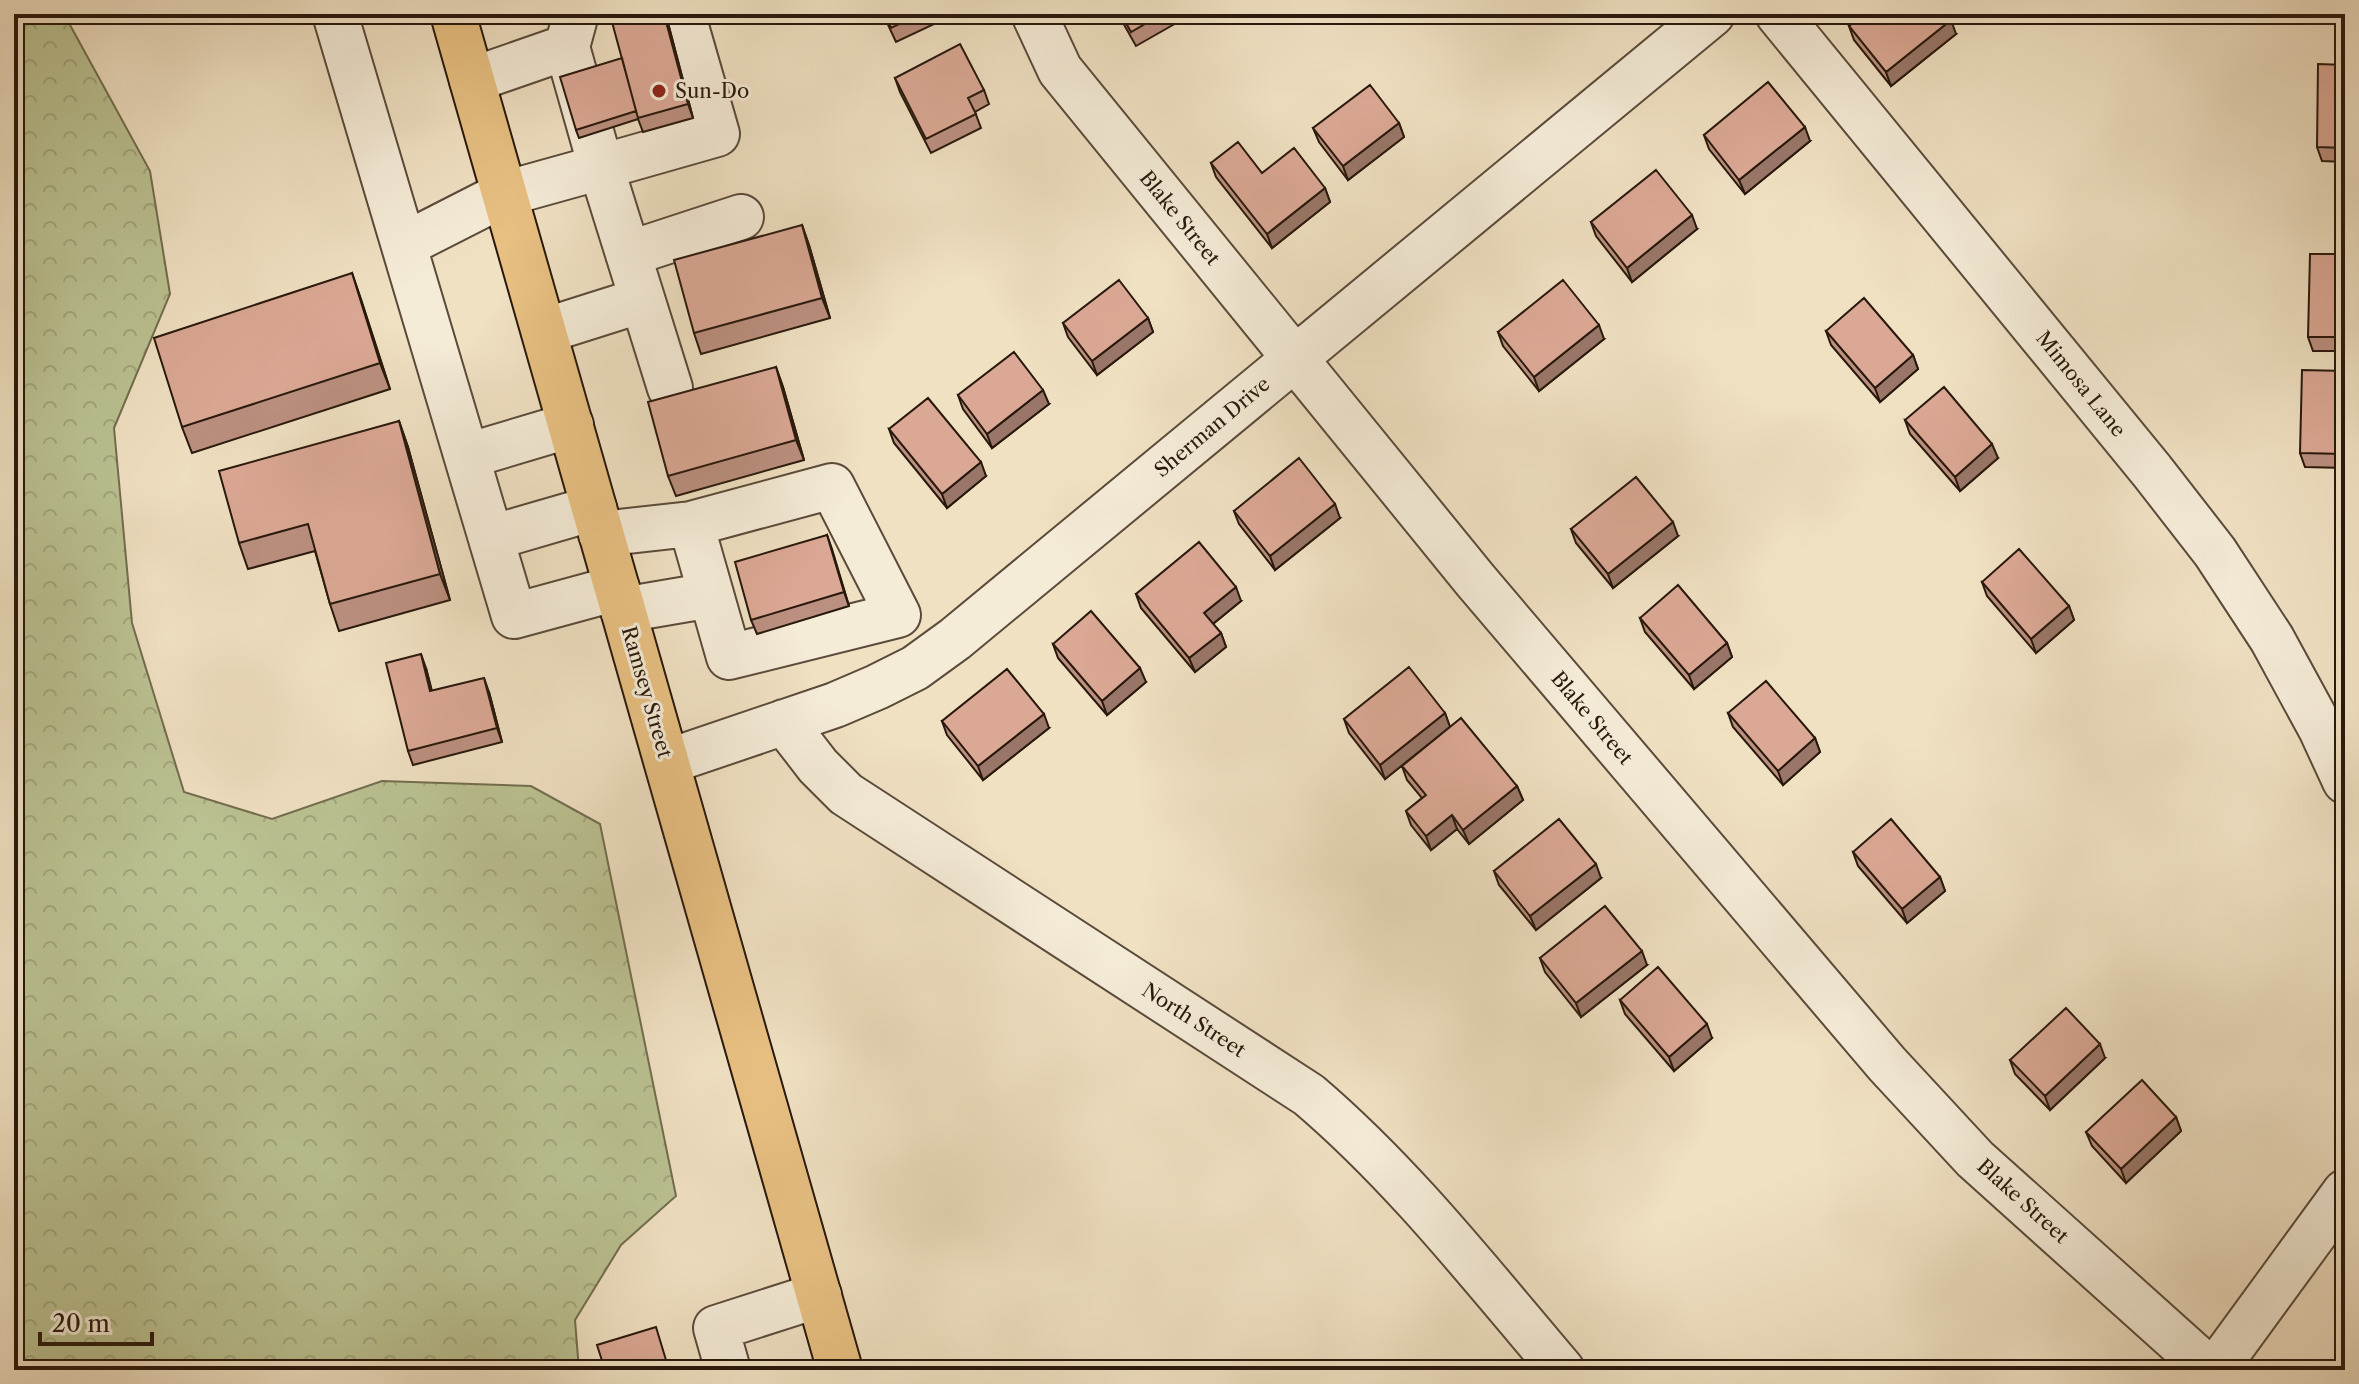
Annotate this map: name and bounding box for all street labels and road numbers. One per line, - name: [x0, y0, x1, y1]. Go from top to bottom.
- street label: Blake Street: [1135, 166, 1225, 270]
- street label: Mimosa Lane: [2031, 326, 2131, 442]
- street label: Sherman Drive: [1149, 372, 1275, 482]
- street label: Ramsey Street: [617, 623, 677, 761]
- street label: Blake Street: [1546, 666, 1638, 770]
- street label: North Street: [1138, 978, 1250, 1062]
- street label: Blake Street: [1972, 1154, 2074, 1248]

